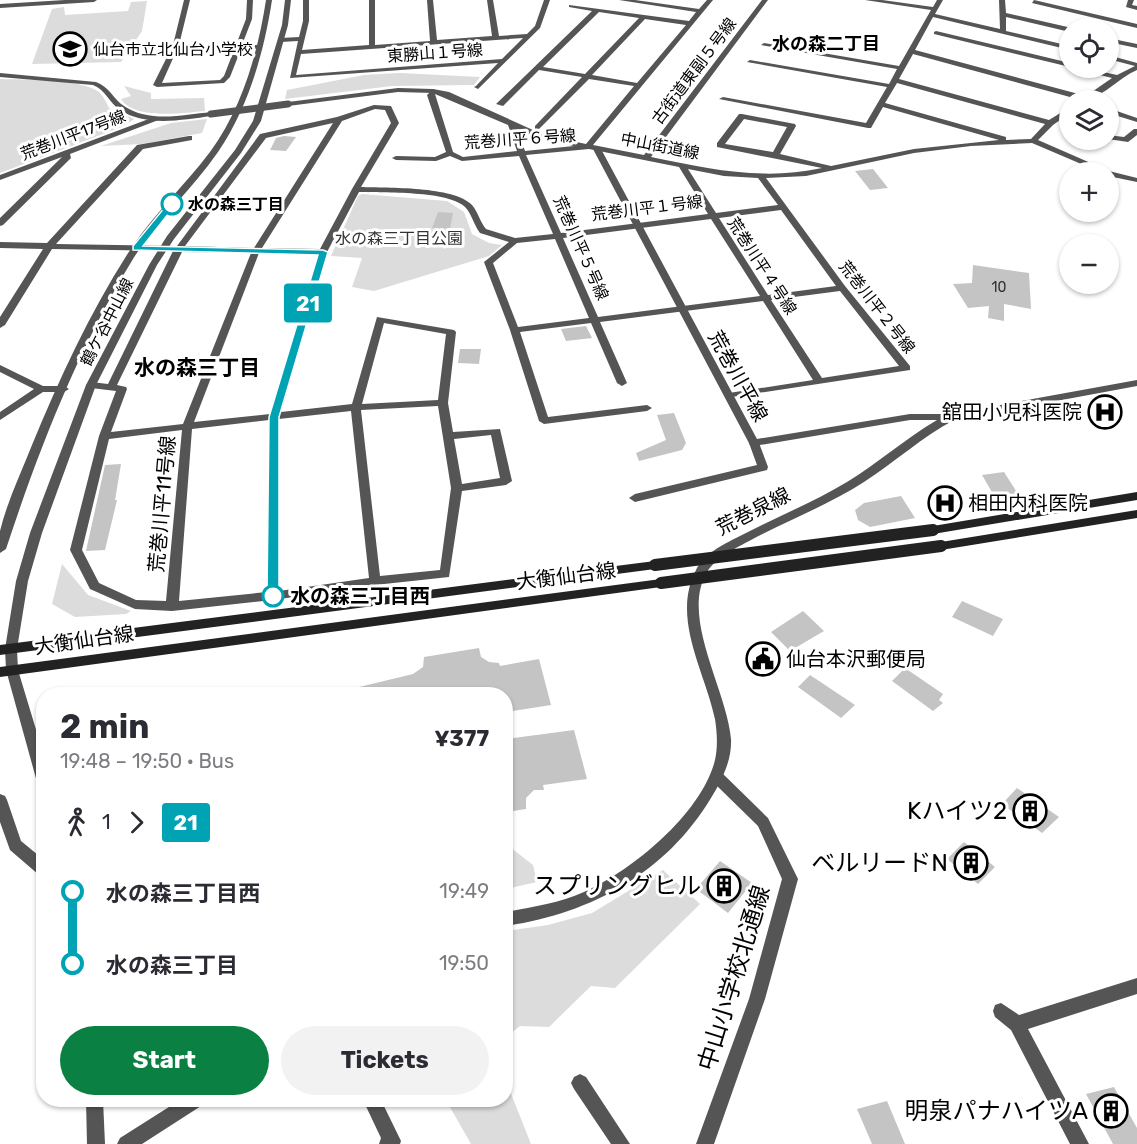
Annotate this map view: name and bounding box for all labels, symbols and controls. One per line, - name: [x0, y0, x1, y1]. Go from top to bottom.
- street label: 古街道東副５号線: [648, 14, 740, 128]
- map controls: [1059, 18, 1119, 294]
- button: locate: [1059, 18, 1119, 78]
- school or university icon: 仙台市立北仙台小学校: [52, 31, 88, 67]
- district label: 水の森二丁目: [772, 33, 880, 55]
- place label: 仙台市立北仙台小学校: [93, 40, 253, 59]
- street label: 東勝山１号線: [386, 40, 484, 66]
- button: layers: [1059, 90, 1119, 150]
- street label: 荒巻川平17号線: [18, 106, 128, 164]
- street label: 荒巻川平６号線: [463, 126, 577, 152]
- street label: 中山街道線: [619, 129, 701, 163]
- button: +: [1059, 162, 1119, 222]
- street label: 荒巻川平１号線: [590, 192, 704, 224]
- marker: 水の森三丁目: [161, 193, 183, 215]
- street label: 荒巻川平５号線: [550, 193, 612, 303]
- place label: 水の森三丁目: [188, 195, 284, 214]
- street label: 荒巻川平４号線: [724, 214, 800, 318]
- park label: 水の森三丁目公園: [335, 229, 463, 248]
- button: −: [1059, 234, 1119, 294]
- street label: 荒巻川平２号線: [835, 257, 919, 357]
- street label: 鶴ケ谷中山線: [77, 275, 137, 369]
- house number: 10: [992, 279, 1007, 296]
- line badge: 21: [281, 284, 335, 322]
- text: 21: [296, 291, 320, 316]
- street label: 荒巻川平線: [703, 326, 773, 426]
- district label: 水の森三丁目: [134, 355, 260, 380]
- hospital icon: 舘田小児科医院: [1087, 394, 1123, 430]
- place label: 舘田小児科医院: [942, 400, 1082, 424]
- street label: 荒巻川平11号線: [144, 435, 180, 573]
- street label: 荒巻泉線: [712, 482, 794, 540]
- hospital icon: 相田内科医院: [927, 485, 963, 521]
- place label: 相田内科医院: [968, 491, 1088, 515]
- street label: 大衡仙台線: [515, 558, 617, 594]
- place label: 水の森三丁目西: [290, 584, 430, 608]
- marker: 水の森三丁目西: [262, 585, 284, 607]
- street label: 大衡仙台線: [33, 621, 135, 659]
- public building icon: 仙台本沢郵便局: [745, 641, 781, 677]
- place label: 仙台本沢郵便局: [786, 647, 926, 671]
- text: 2 min: [60, 707, 149, 746]
- text: ¥377: [434, 725, 489, 752]
- text: 19:48 – 19:50 · Bus: [60, 749, 234, 773]
- building icon: Kハイツ2: [1012, 793, 1048, 829]
- place label: Kハイツ2: [907, 797, 1007, 825]
- icon: walk: [60, 806, 93, 839]
- icon: forward: [120, 806, 153, 839]
- text: 1: [102, 810, 111, 834]
- text: 21: [174, 810, 198, 835]
- building icon: ベルリードN: [953, 845, 989, 881]
- place label: ベルリードN: [811, 849, 948, 877]
- building icon: スプリングヒル: [706, 868, 742, 904]
- place label: スプリングヒル: [533, 872, 701, 900]
- text: 19:49: [439, 879, 489, 903]
- text: 水の森三丁目西: [106, 880, 260, 907]
- street label: 中山小学校北通線: [693, 882, 775, 1074]
- text: 19:50: [439, 951, 489, 975]
- text: 水の森三丁目: [106, 952, 238, 979]
- button: Start: [60, 1026, 269, 1095]
- button: Tickets: [281, 1026, 489, 1095]
- building icon: 明泉パナハイツA: [1093, 1093, 1129, 1129]
- place label: 明泉パナハイツA: [904, 1097, 1088, 1125]

